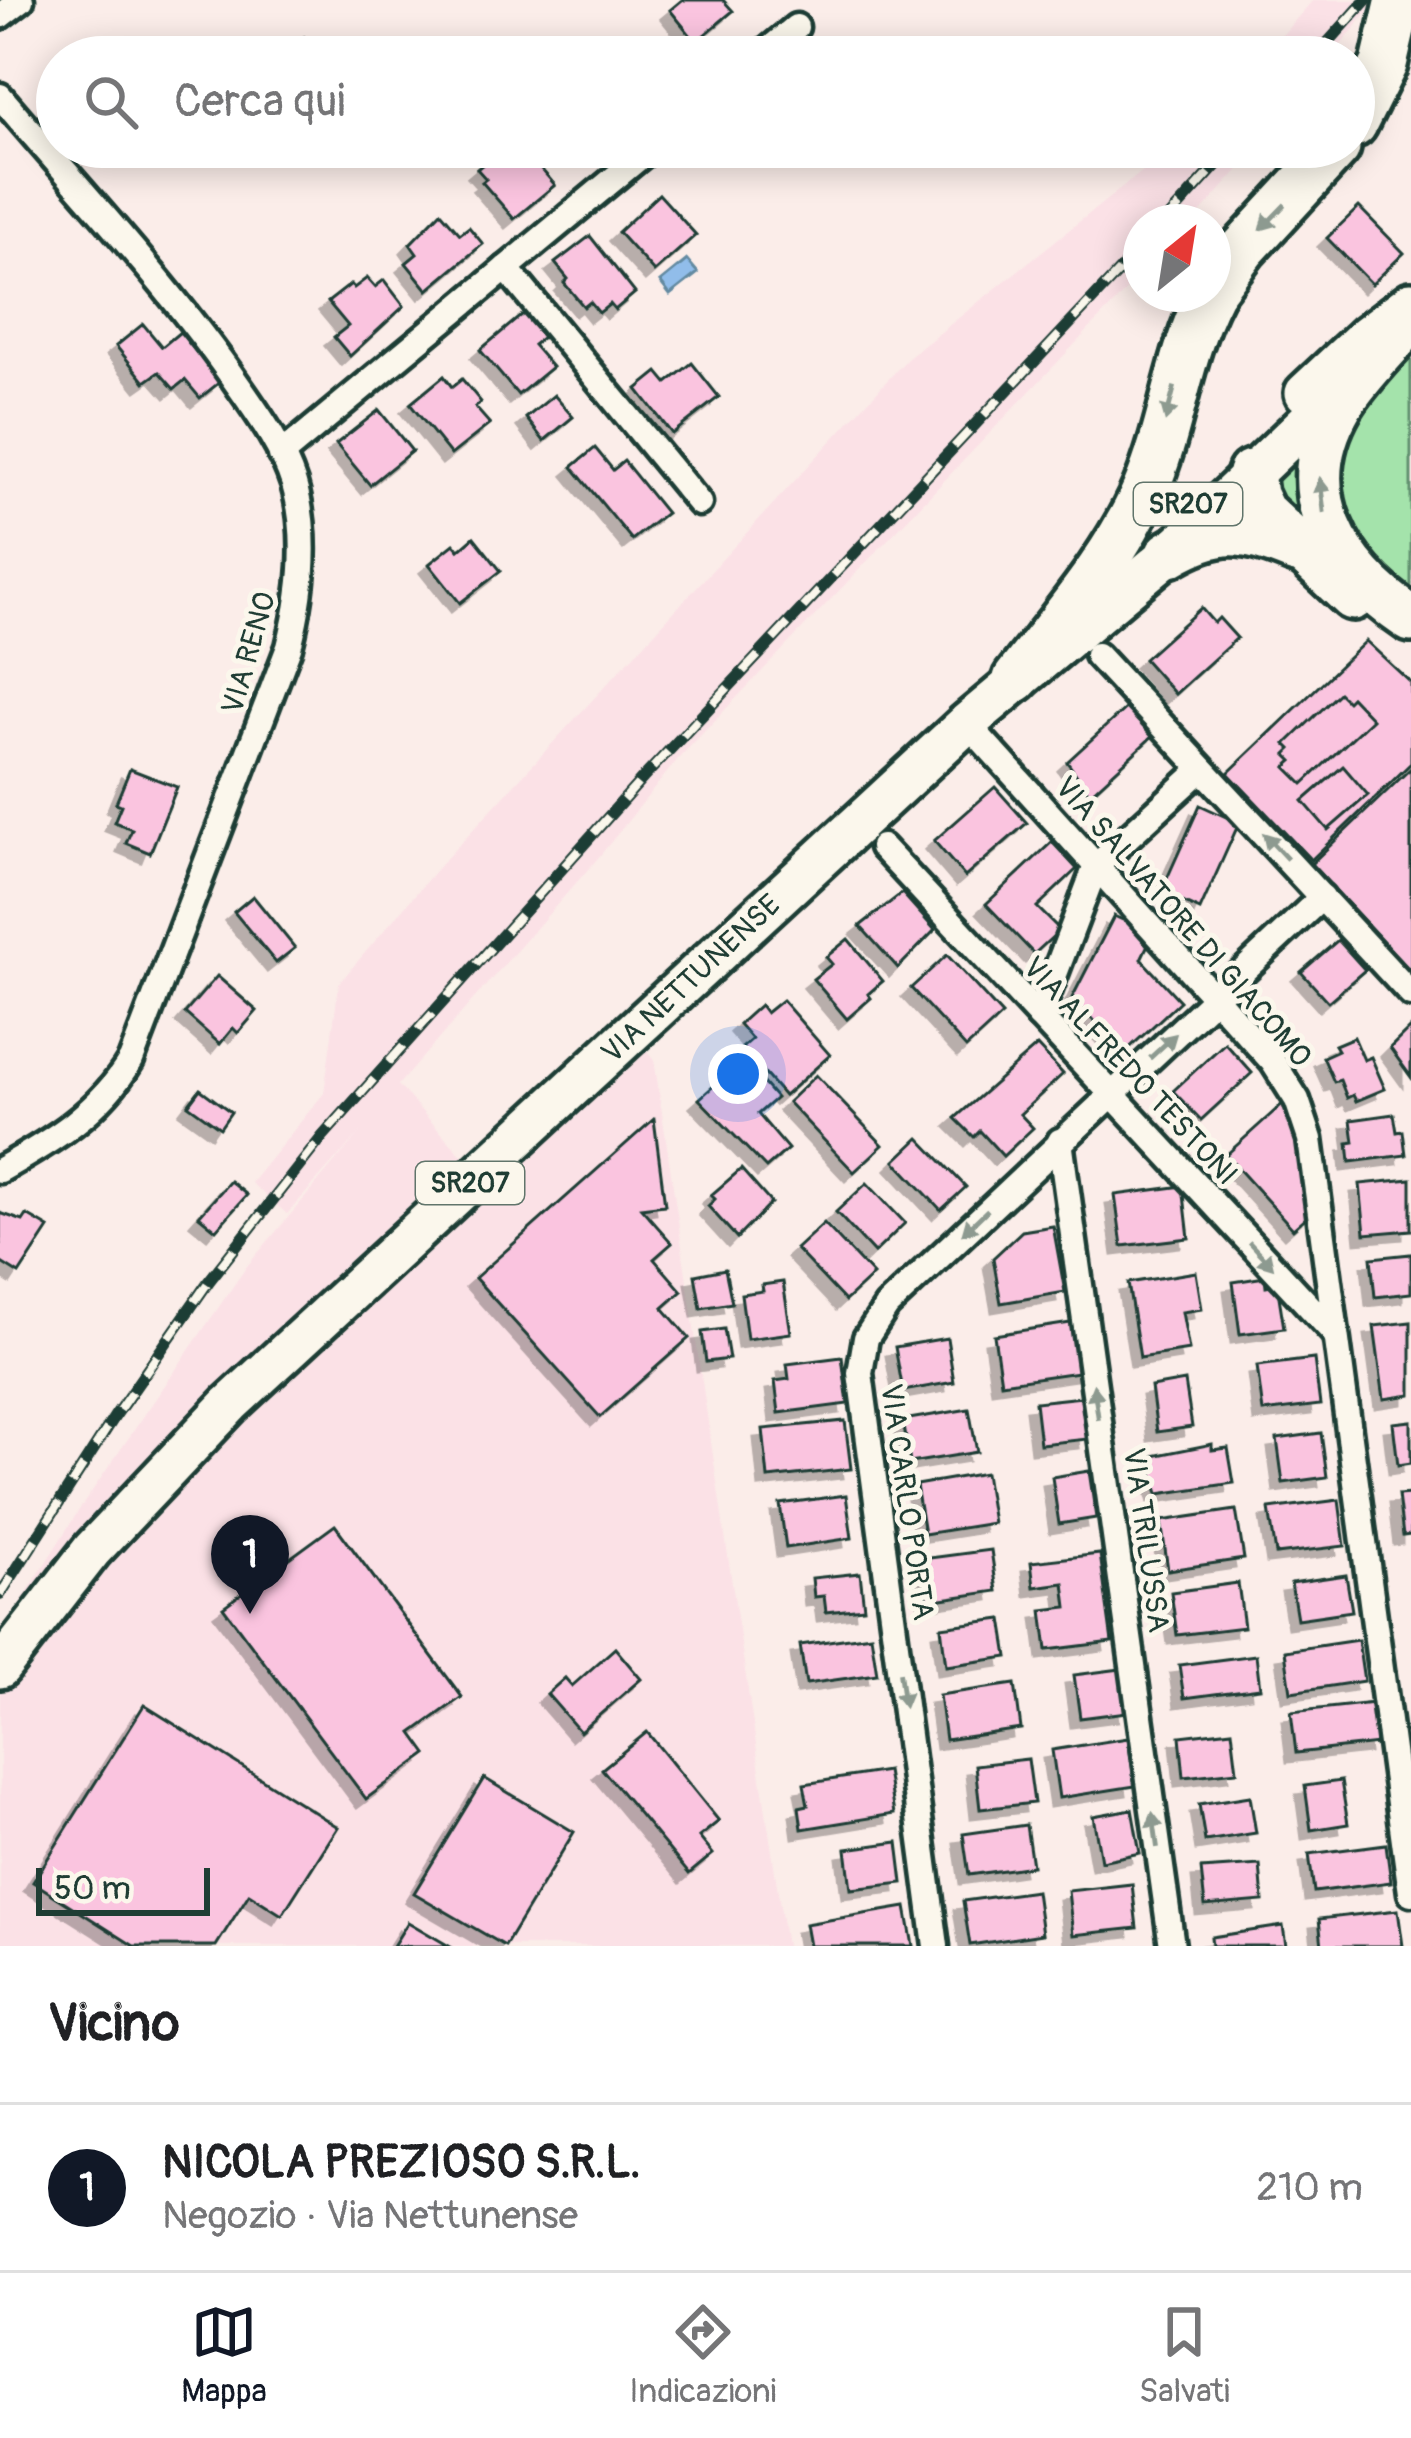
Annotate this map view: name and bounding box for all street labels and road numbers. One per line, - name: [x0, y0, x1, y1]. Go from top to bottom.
- road number: SR207: [1134, 483, 1242, 525]
- street label: VIA RENO: [214, 588, 284, 718]
- street label: VIA SALVATORE DI GIACOMO: [1047, 769, 1319, 1075]
- street label: VIA NETTUNENSE: [594, 887, 788, 1071]
- street label: VIA ALFREDO TESTONI: [1015, 949, 1245, 1193]
- road number: SR207: [416, 1162, 524, 1204]
- street label: VIA CARLO PORTA: [872, 1381, 942, 1623]
- street label: VIA TRILUSSA: [1115, 1445, 1177, 1635]

